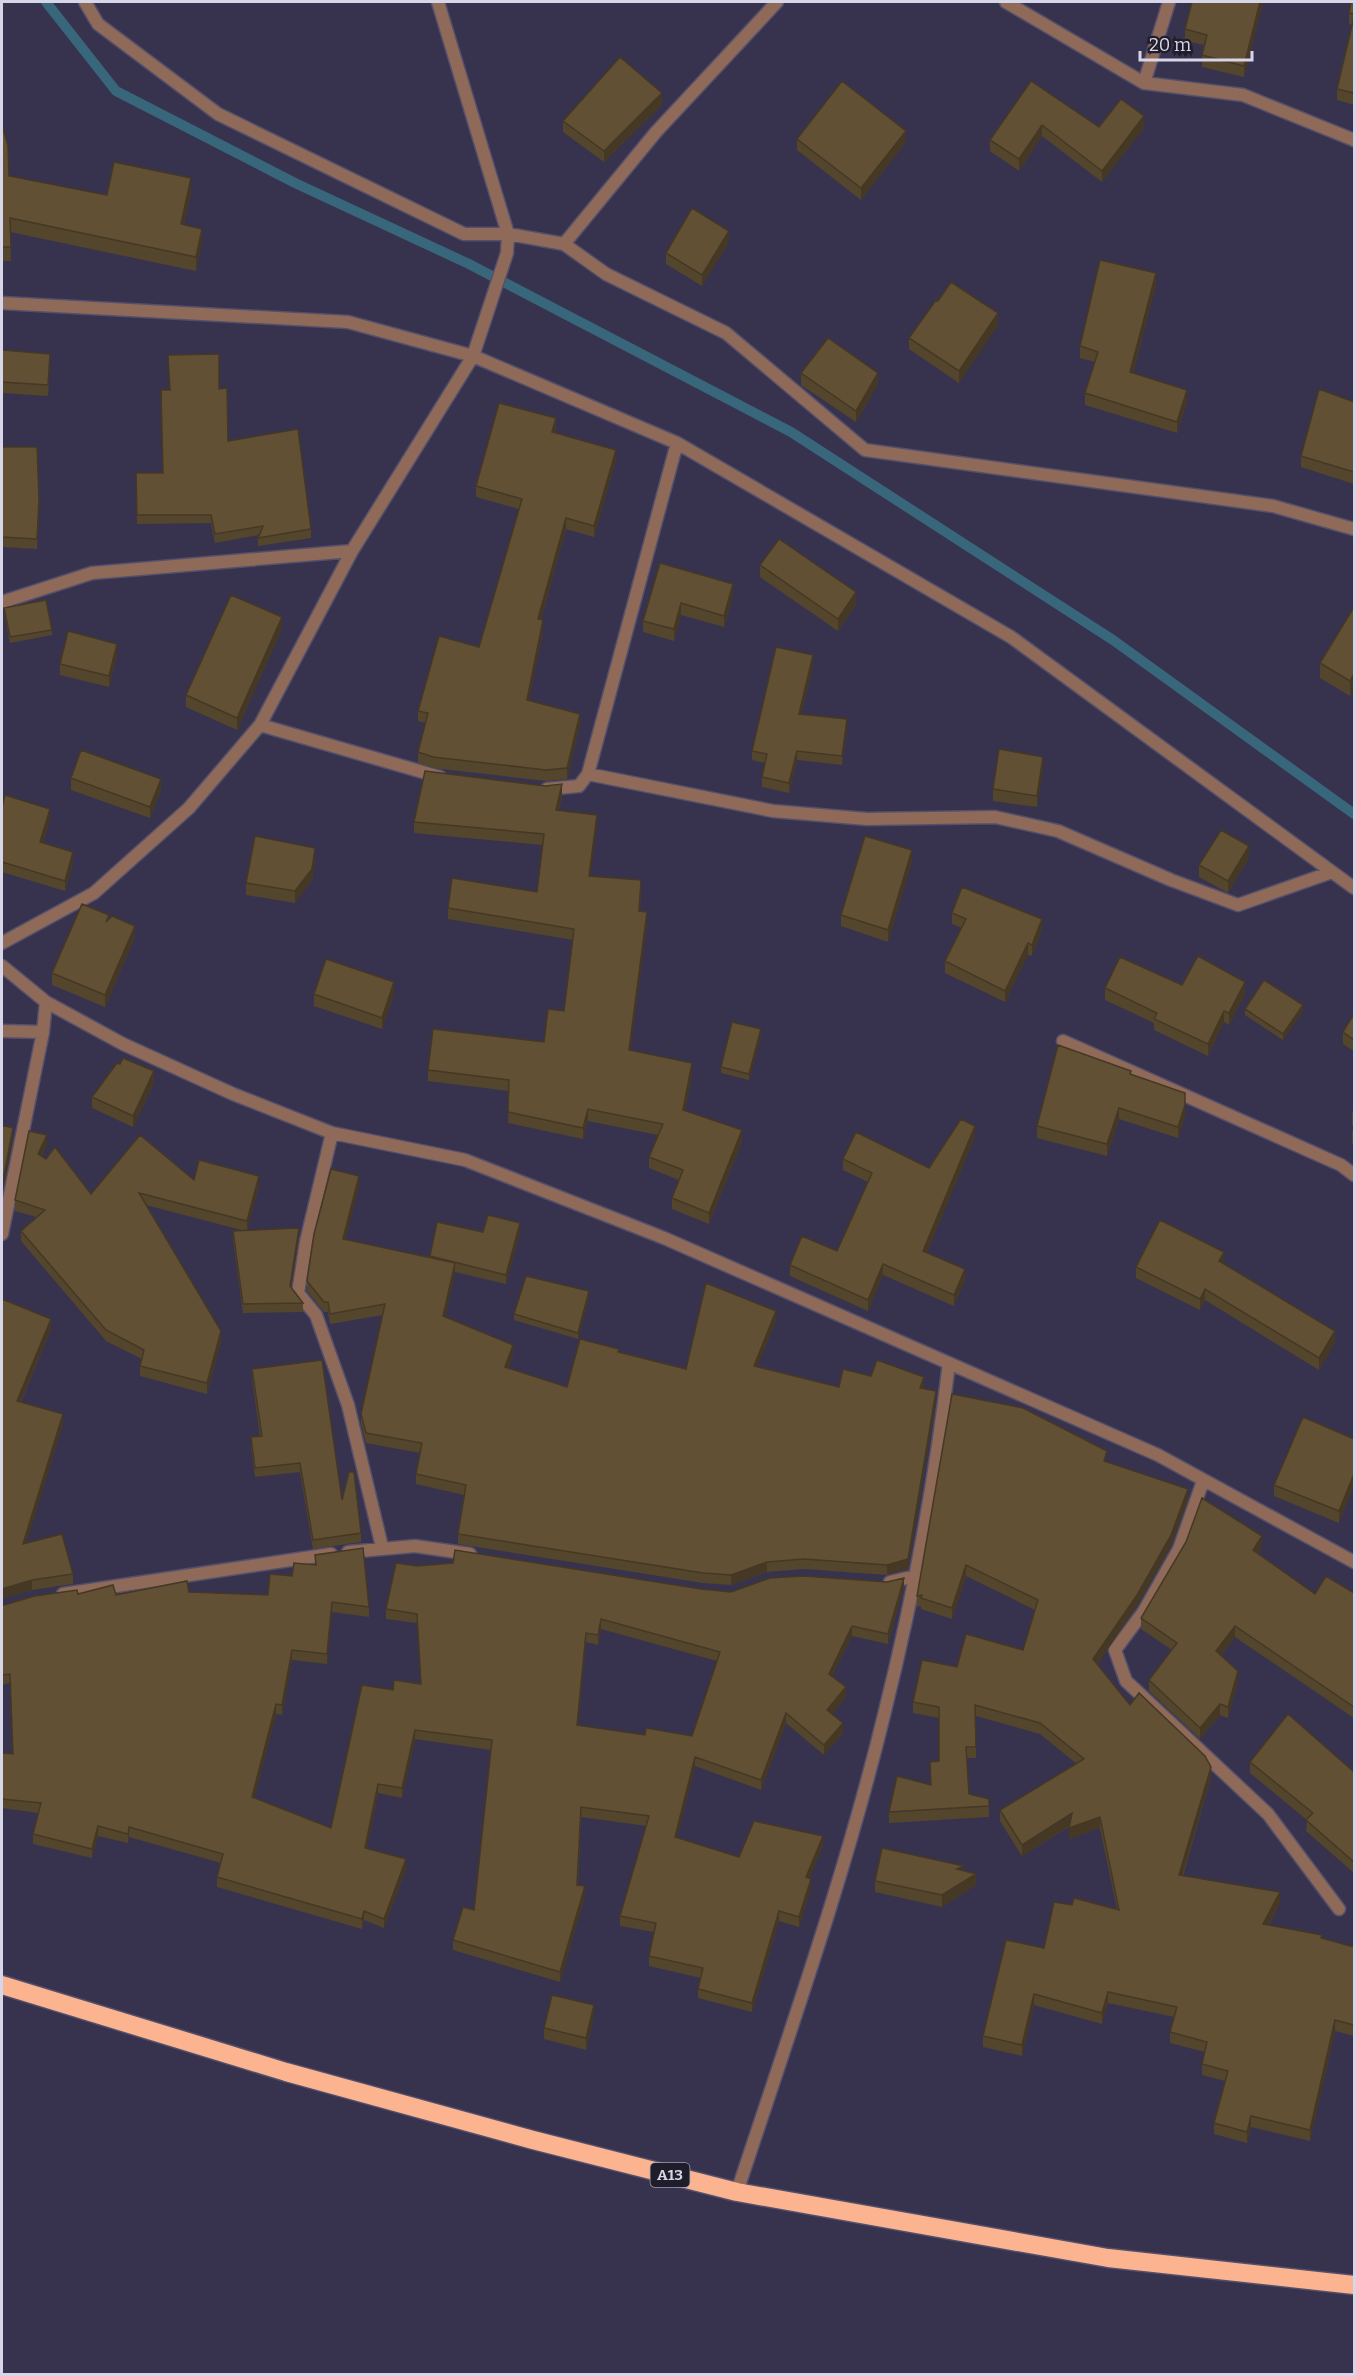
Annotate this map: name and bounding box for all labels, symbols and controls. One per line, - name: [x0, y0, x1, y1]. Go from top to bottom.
- scale bar: [1140, 24, 1252, 62]
- text: 20 m: [1149, 34, 1191, 56]
- road number: A13: [650, 2163, 690, 2187]

